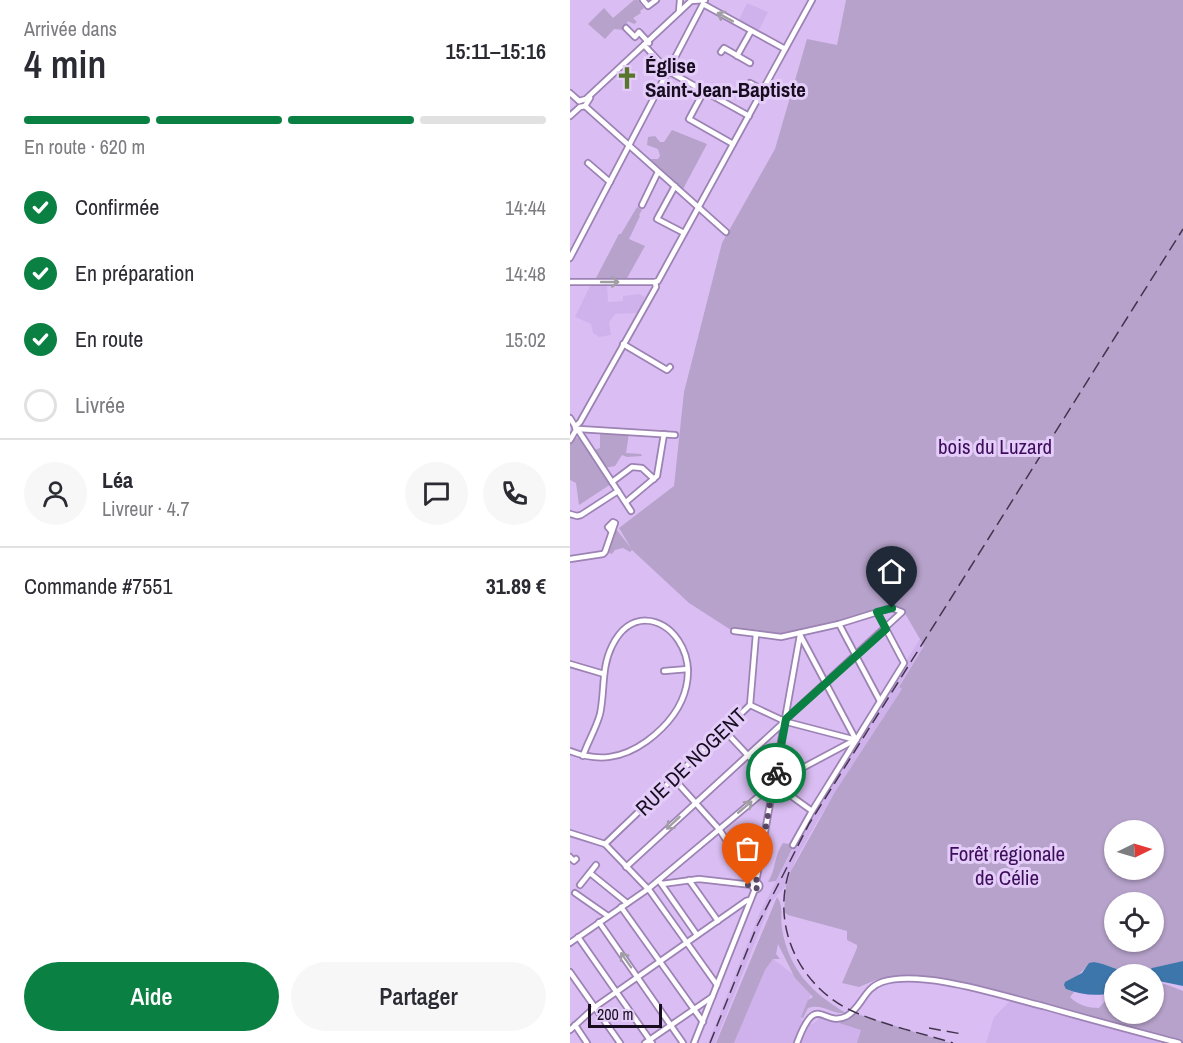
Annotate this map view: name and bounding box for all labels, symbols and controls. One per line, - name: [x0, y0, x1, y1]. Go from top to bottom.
- one-way arrow: [717, 11, 734, 23]
- text: Arrivée dans: [24, 15, 117, 42]
- text: 15:11–15:16: [445, 36, 546, 66]
- text: 4 min: [24, 38, 106, 90]
- place label: Église Saint-Jean-Baptiste: [645, 51, 806, 104]
- church icon: Église Saint-Jean-Baptiste: [614, 65, 640, 91]
- text: En route · 620 m: [24, 133, 145, 160]
- icon: check: [24, 191, 57, 224]
- text: Confirmée: [75, 192, 159, 222]
- text: 14:44: [505, 194, 546, 221]
- icon: check: [24, 257, 57, 290]
- text: En préparation: [75, 258, 194, 288]
- text: 14:48: [505, 260, 546, 287]
- one-way arrow: [600, 276, 620, 288]
- icon: check: [24, 323, 57, 356]
- text: En route: [75, 324, 143, 354]
- text: 15:02: [505, 326, 546, 353]
- text: Livrée: [75, 390, 125, 420]
- park label: bois du Luzard: [938, 432, 1052, 461]
- button: person: [24, 462, 87, 525]
- button: chat: [405, 462, 468, 525]
- button: phone: [483, 462, 546, 525]
- text: Léa: [102, 465, 133, 495]
- text: Livreur · 4.7: [102, 495, 190, 522]
- pin: [866, 546, 917, 608]
- icon: home: [875, 555, 908, 588]
- text: Commande #7551: [24, 571, 172, 601]
- text: 31.89 €: [486, 571, 546, 601]
- street label: RUE DE NOGENT: [629, 701, 753, 822]
- courier: [746, 743, 806, 803]
- icon: bike: [760, 757, 793, 790]
- one-way arrow: [737, 801, 753, 814]
- one-way arrow: [666, 816, 681, 831]
- north arrow: [1104, 820, 1164, 880]
- map controls: [1104, 820, 1164, 1024]
- pin: [722, 823, 773, 885]
- icon: bag: [731, 832, 764, 865]
- park label: Forêt régionale de Célie: [949, 839, 1065, 892]
- button: locate: [1104, 892, 1164, 952]
- one-way arrow: [620, 953, 632, 969]
- button: Aide: [24, 962, 279, 1031]
- button: Partager: [291, 962, 546, 1031]
- button: layers: [1104, 964, 1164, 1024]
- scale bar: [588, 1001, 662, 1028]
- text: 200 m: [597, 1003, 633, 1025]

